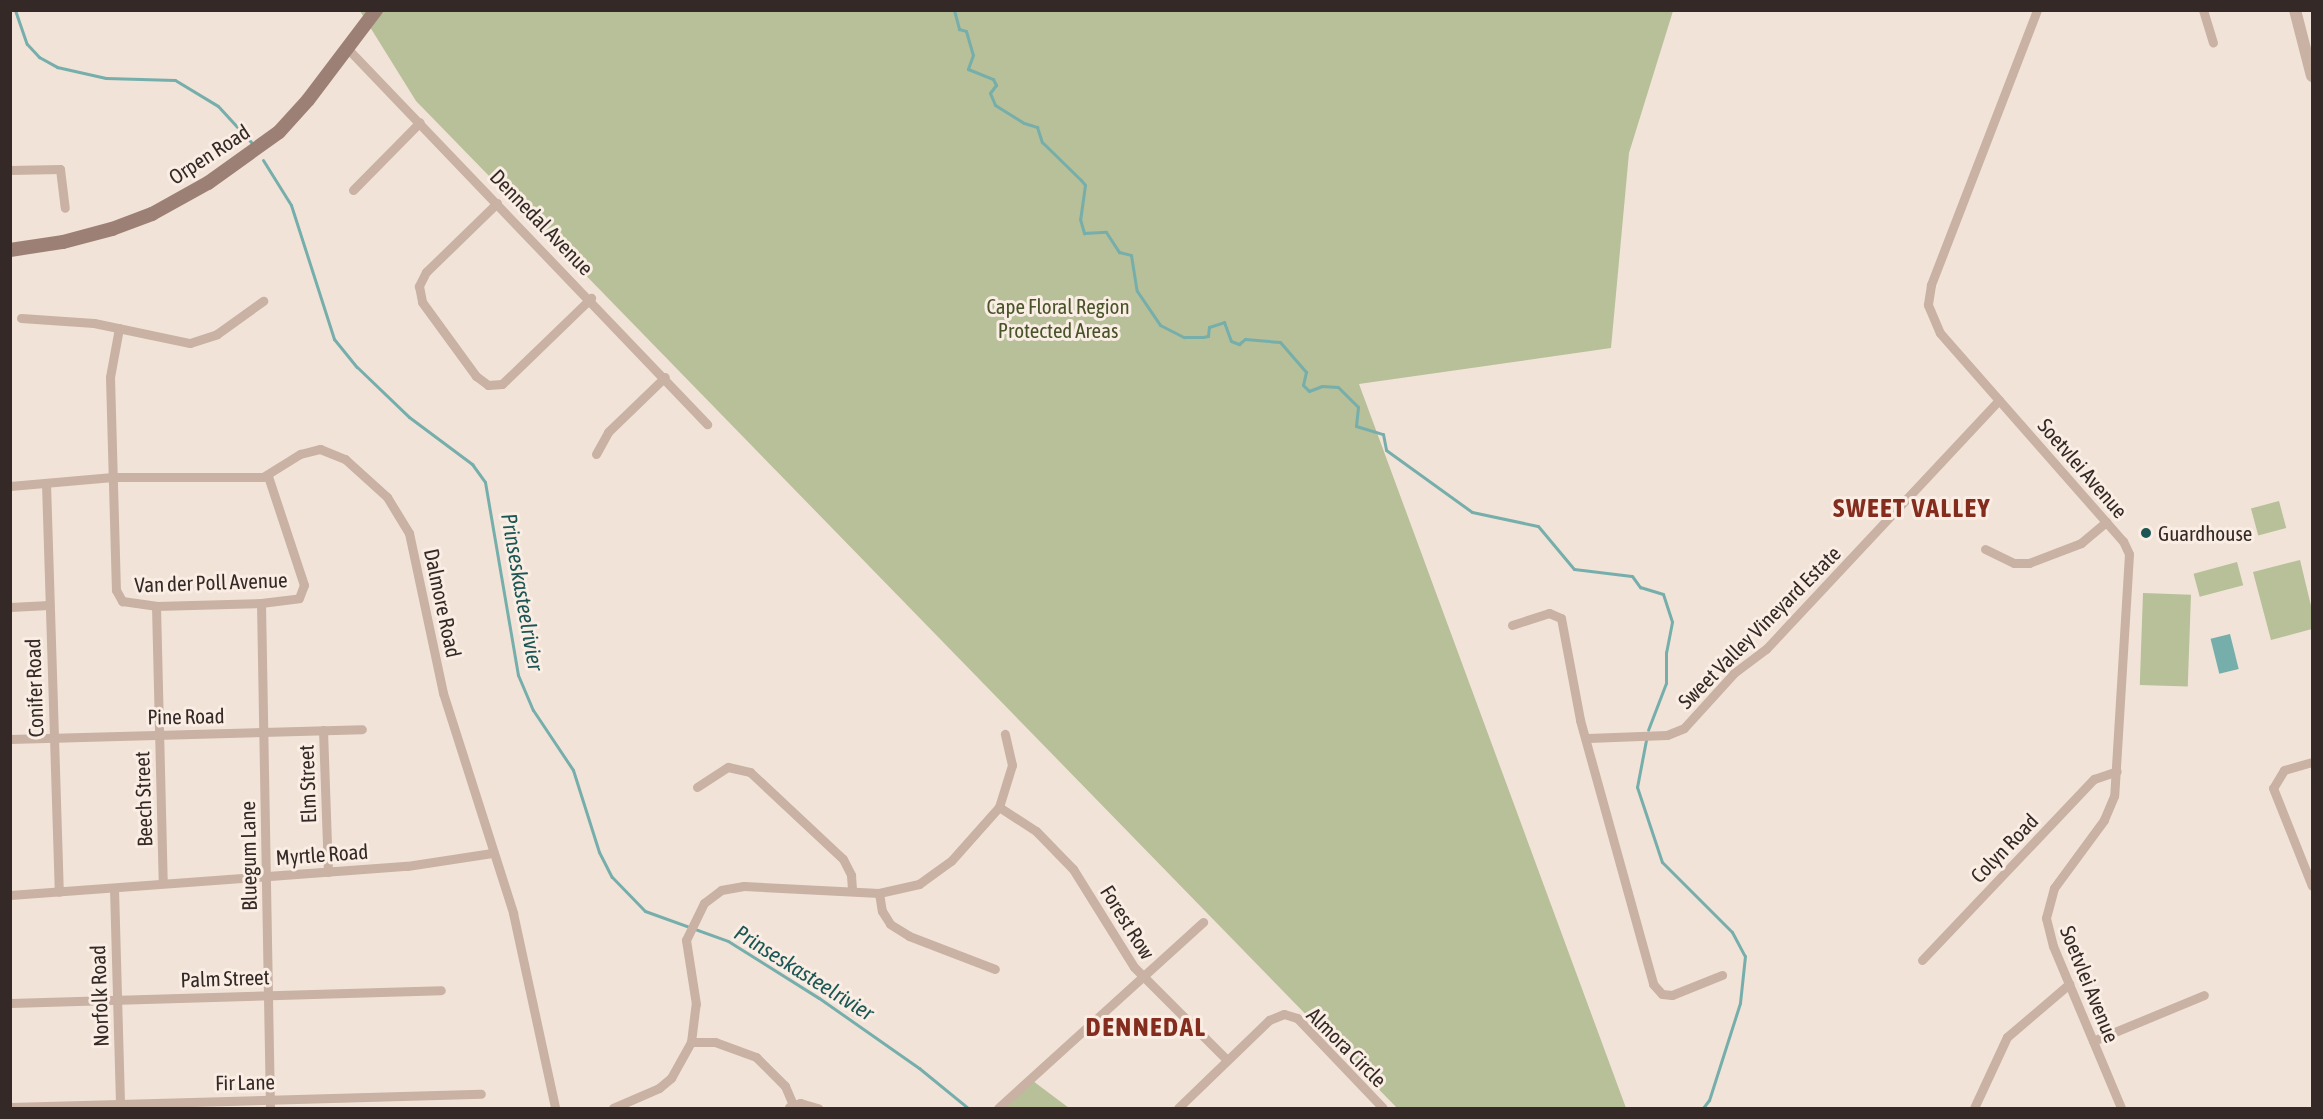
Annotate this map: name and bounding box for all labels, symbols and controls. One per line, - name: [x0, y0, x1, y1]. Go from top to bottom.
- street label: Orpen Road: [164, 119, 254, 189]
- street label: Dennedal Avenue: [485, 164, 599, 280]
- park label: Cape Floral Region Protected Areas: [986, 293, 1130, 343]
- street label: Soetvlei Avenue: [2033, 413, 2133, 523]
- district label: SWEET VALLEY: [1833, 492, 1991, 524]
- water label: Prinseskasteelrivier: [495, 511, 549, 673]
- place label: Guardhouse: [2158, 520, 2252, 546]
- marker: Guardhouse: [2139, 526, 2153, 540]
- street label: Sweet Valley Vineyard Estate: [1673, 541, 1845, 713]
- street label: Dalmore Road: [419, 546, 467, 660]
- street label: Van der Poll Avenue: [134, 567, 288, 597]
- street label: Conifer Road: [20, 638, 48, 738]
- street label: Pine Road: [147, 703, 225, 729]
- street label: Elm Street: [293, 744, 321, 824]
- street label: Beech Street: [129, 751, 157, 847]
- street label: Bluegum Lane: [234, 801, 262, 911]
- street label: Colyn Road: [1965, 808, 2043, 888]
- street label: Myrtle Road: [275, 838, 369, 870]
- street label: Forest Row: [1095, 880, 1161, 964]
- water label: Prinseskasteelrivier: [729, 920, 879, 1026]
- street label: Soetvlei Avenue: [2055, 922, 2125, 1046]
- street label: Norfolk Road: [85, 945, 113, 1047]
- street label: Palm Street: [180, 964, 270, 992]
- street label: Almora Circle: [1302, 1002, 1392, 1092]
- district label: DENNEDAL: [1086, 1011, 1206, 1043]
- street label: Fir Lane: [215, 1069, 275, 1095]

